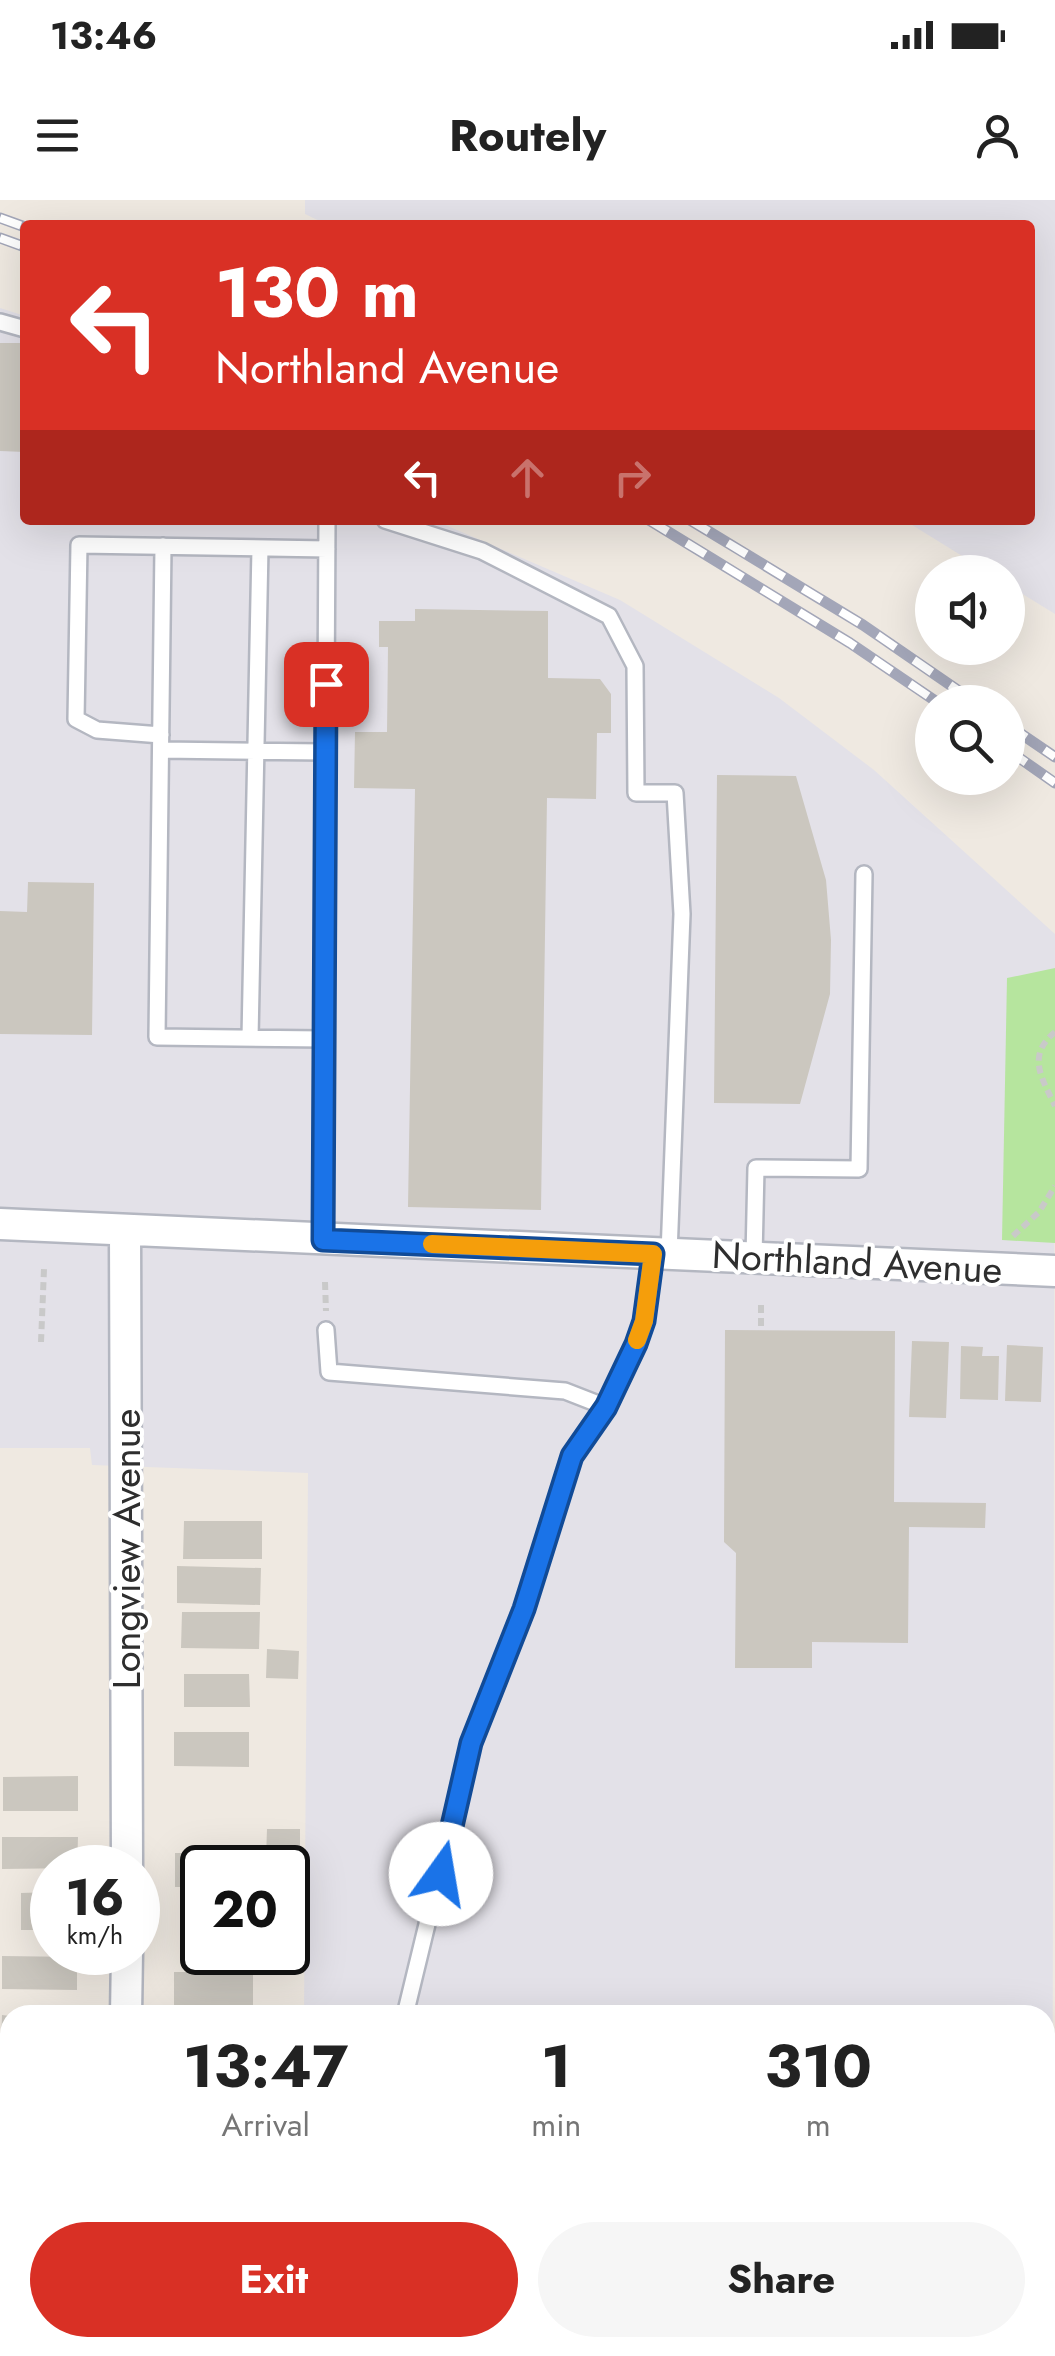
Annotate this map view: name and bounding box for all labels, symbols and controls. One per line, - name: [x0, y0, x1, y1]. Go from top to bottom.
- text: 13:46: [50, 8, 157, 63]
- text: Routely: [449, 103, 606, 168]
- icon: menu: [30, 108, 85, 163]
- icon: person: [970, 108, 1025, 163]
- text: 130 m: [215, 242, 419, 343]
- icon: left: [50, 260, 180, 390]
- text: Northland Avenue: [215, 335, 559, 400]
- icon: left: [395, 450, 450, 505]
- icon: ahead: [500, 450, 555, 505]
- icon: right: [605, 450, 660, 505]
- map controls: [915, 555, 1025, 795]
- button: sound: [915, 555, 1025, 665]
- pin: [284, 642, 369, 727]
- icon: arrive: [299, 657, 354, 712]
- button: search: [915, 685, 1025, 795]
- street label: Northland Avenue: [710, 1227, 1004, 1297]
- street label: Longview Avenue: [99, 1409, 154, 1689]
- position arrow: [389, 1822, 493, 1926]
- speed limit sign: 20: [180, 1845, 310, 1975]
- text: 16: [66, 1861, 124, 1934]
- text: km/h: [67, 1917, 123, 1953]
- text: 13:47: [183, 2023, 348, 2110]
- text: 1: [541, 2023, 572, 2110]
- text: 310: [764, 2023, 872, 2110]
- text: Arrival: [222, 2102, 310, 2148]
- text: min: [531, 2102, 581, 2148]
- text: m: [806, 2102, 831, 2148]
- button: Exit: [30, 2222, 518, 2337]
- button: Share: [538, 2222, 1025, 2337]

